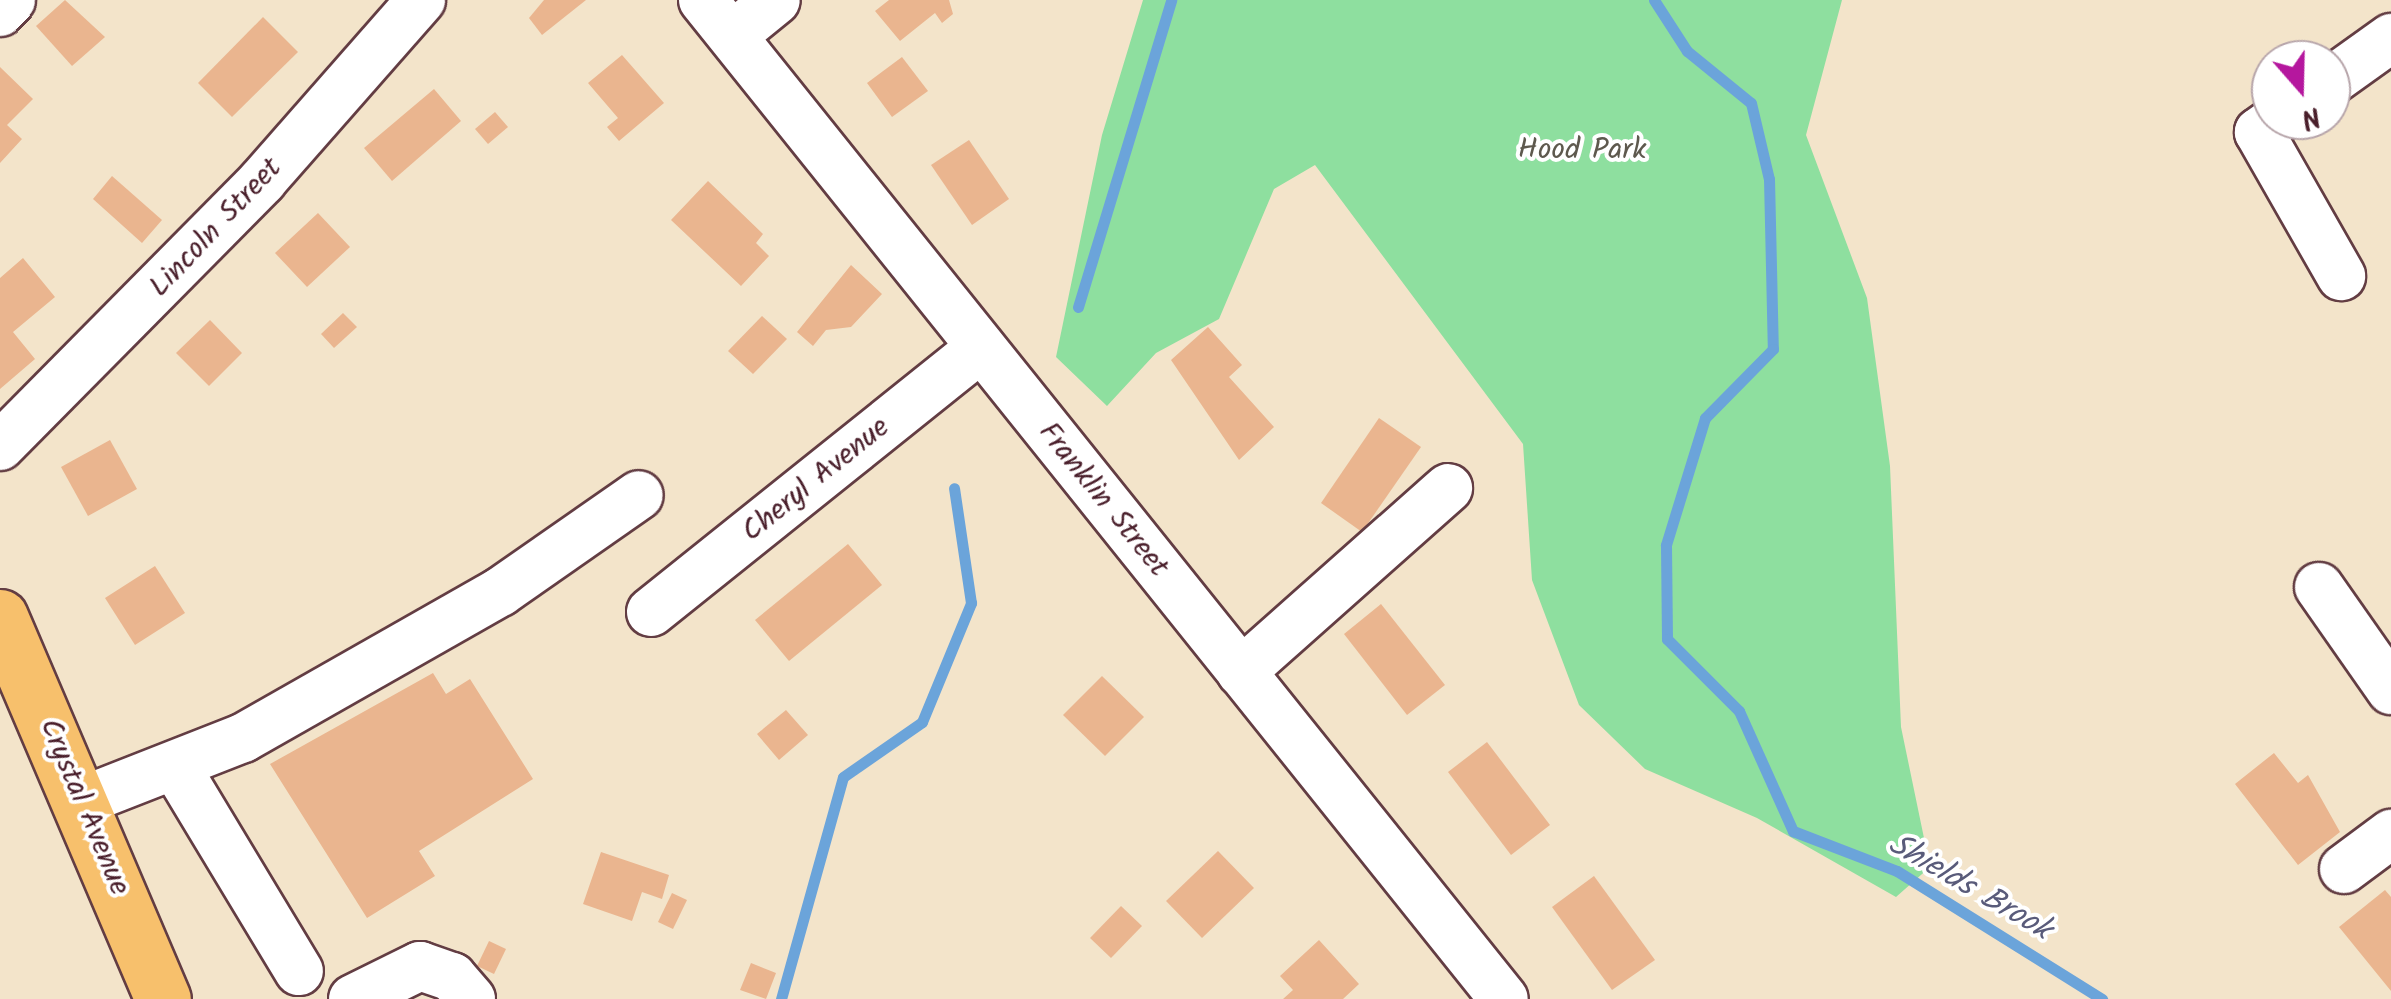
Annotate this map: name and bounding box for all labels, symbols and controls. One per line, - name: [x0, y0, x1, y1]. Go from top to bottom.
- north arrow: [2251, 40, 2351, 140]
- text: N: [2295, 93, 2327, 141]
- park label: Hood Park: [1518, 132, 1646, 168]
- street label: Lincoln Street: [142, 151, 290, 305]
- street label: Cheryl Avenue: [735, 410, 897, 550]
- street label: Franklin Street: [1030, 415, 1176, 585]
- street label: Crystal Avenue: [31, 713, 137, 901]
- water label: Shields Brook: [1881, 826, 2057, 950]

